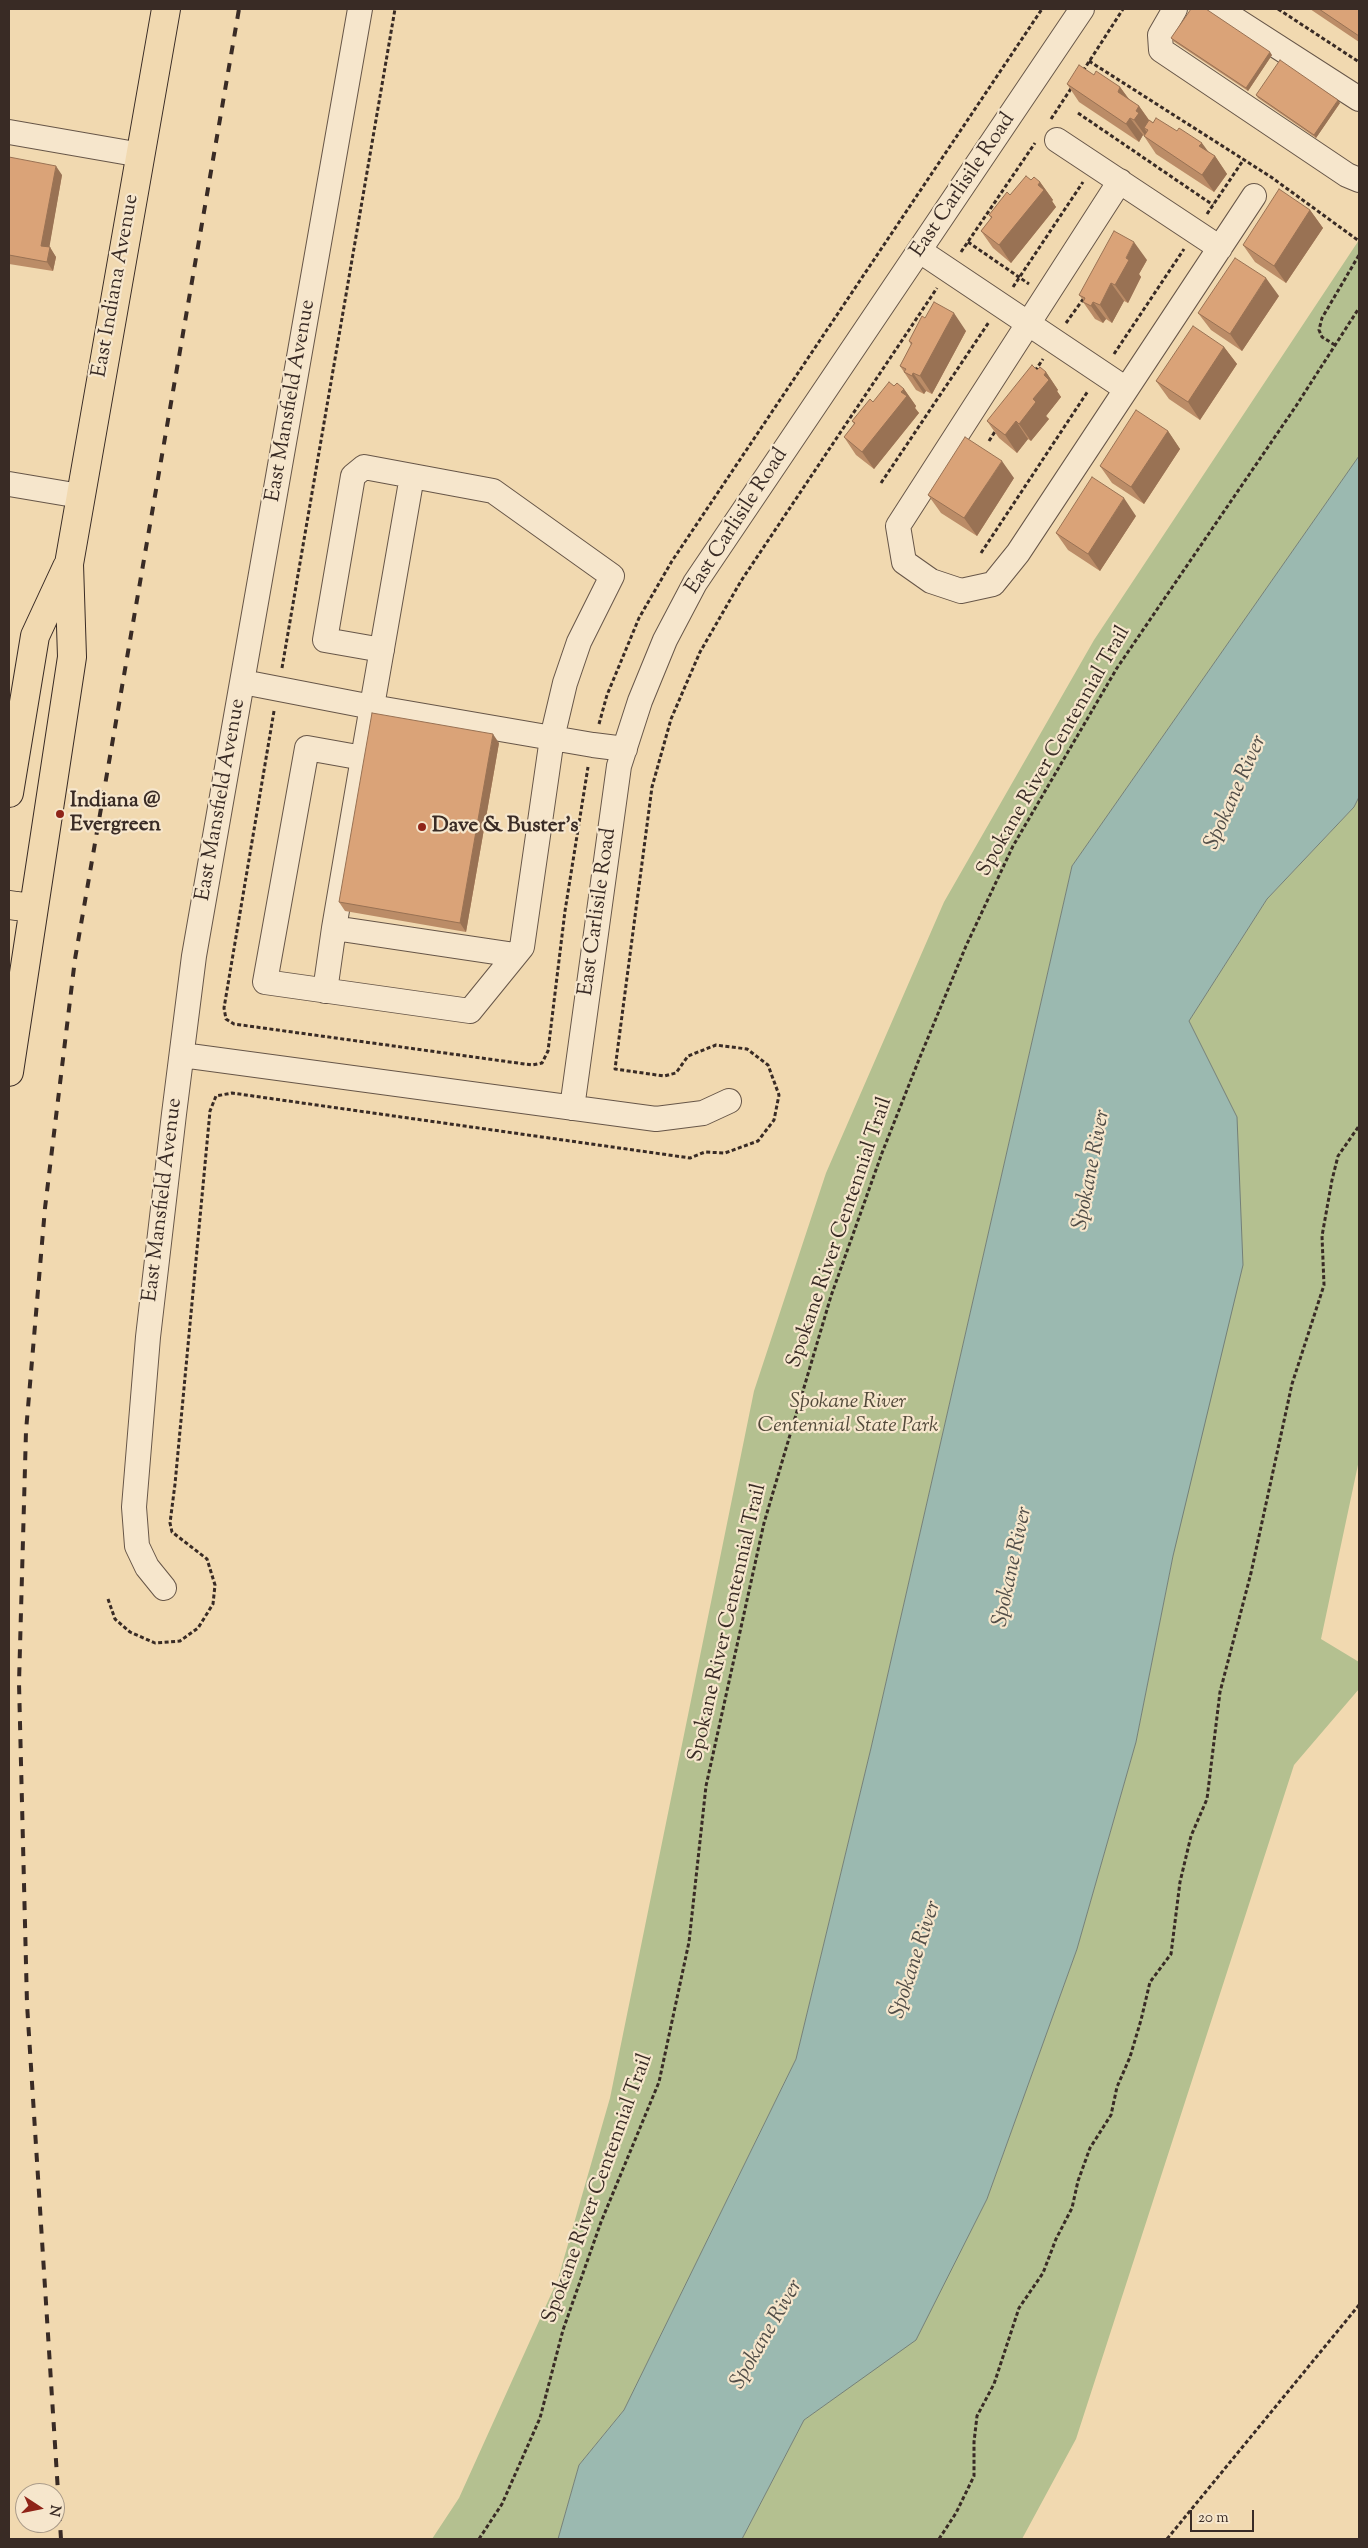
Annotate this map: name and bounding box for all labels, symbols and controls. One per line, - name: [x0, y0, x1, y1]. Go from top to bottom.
- street label: East Carlisile Road: [906, 109, 1022, 263]
- street label: East Indiana Avenue: [88, 192, 146, 380]
- street label: East Mansfield Avenue: [262, 298, 322, 504]
- street label: East Carlisile Road: [681, 444, 795, 600]
- street label: Spokane River Centennial Trail: [973, 622, 1137, 882]
- street label: East Mansfield Avenue: [192, 697, 252, 903]
- water label: Spokane River: [1200, 732, 1274, 854]
- place label: Indiana @ Evergreen: [70, 789, 161, 839]
- marker: Indiana @ Evergreen: [54, 808, 66, 820]
- place label: Dave & Buster's: [432, 814, 579, 840]
- marker: Dave & Buster's: [416, 821, 428, 833]
- street label: East Carlisile Road: [575, 826, 623, 998]
- street label: Spokane River Centennial Trail: [783, 1094, 899, 1372]
- street label: East Mansfield Avenue: [139, 1097, 189, 1303]
- water label: Spokane River: [1068, 1108, 1118, 1232]
- park label: Spokane River Centennial State Park: [758, 1390, 938, 1440]
- street label: Spokane River Centennial Trail: [685, 1481, 773, 1765]
- water label: Spokane River: [988, 1505, 1040, 1629]
- water label: Spokane River: [886, 1898, 948, 2022]
- street label: Spokane River Centennial Trail: [538, 2051, 660, 2327]
- water label: Spokane River: [726, 2276, 810, 2394]
- north arrow: [15, 2483, 65, 2533]
- scale bar: [1193, 2500, 1257, 2532]
- text: N: [43, 2503, 65, 2518]
- text: 20 m: [1198, 2508, 1229, 2529]

